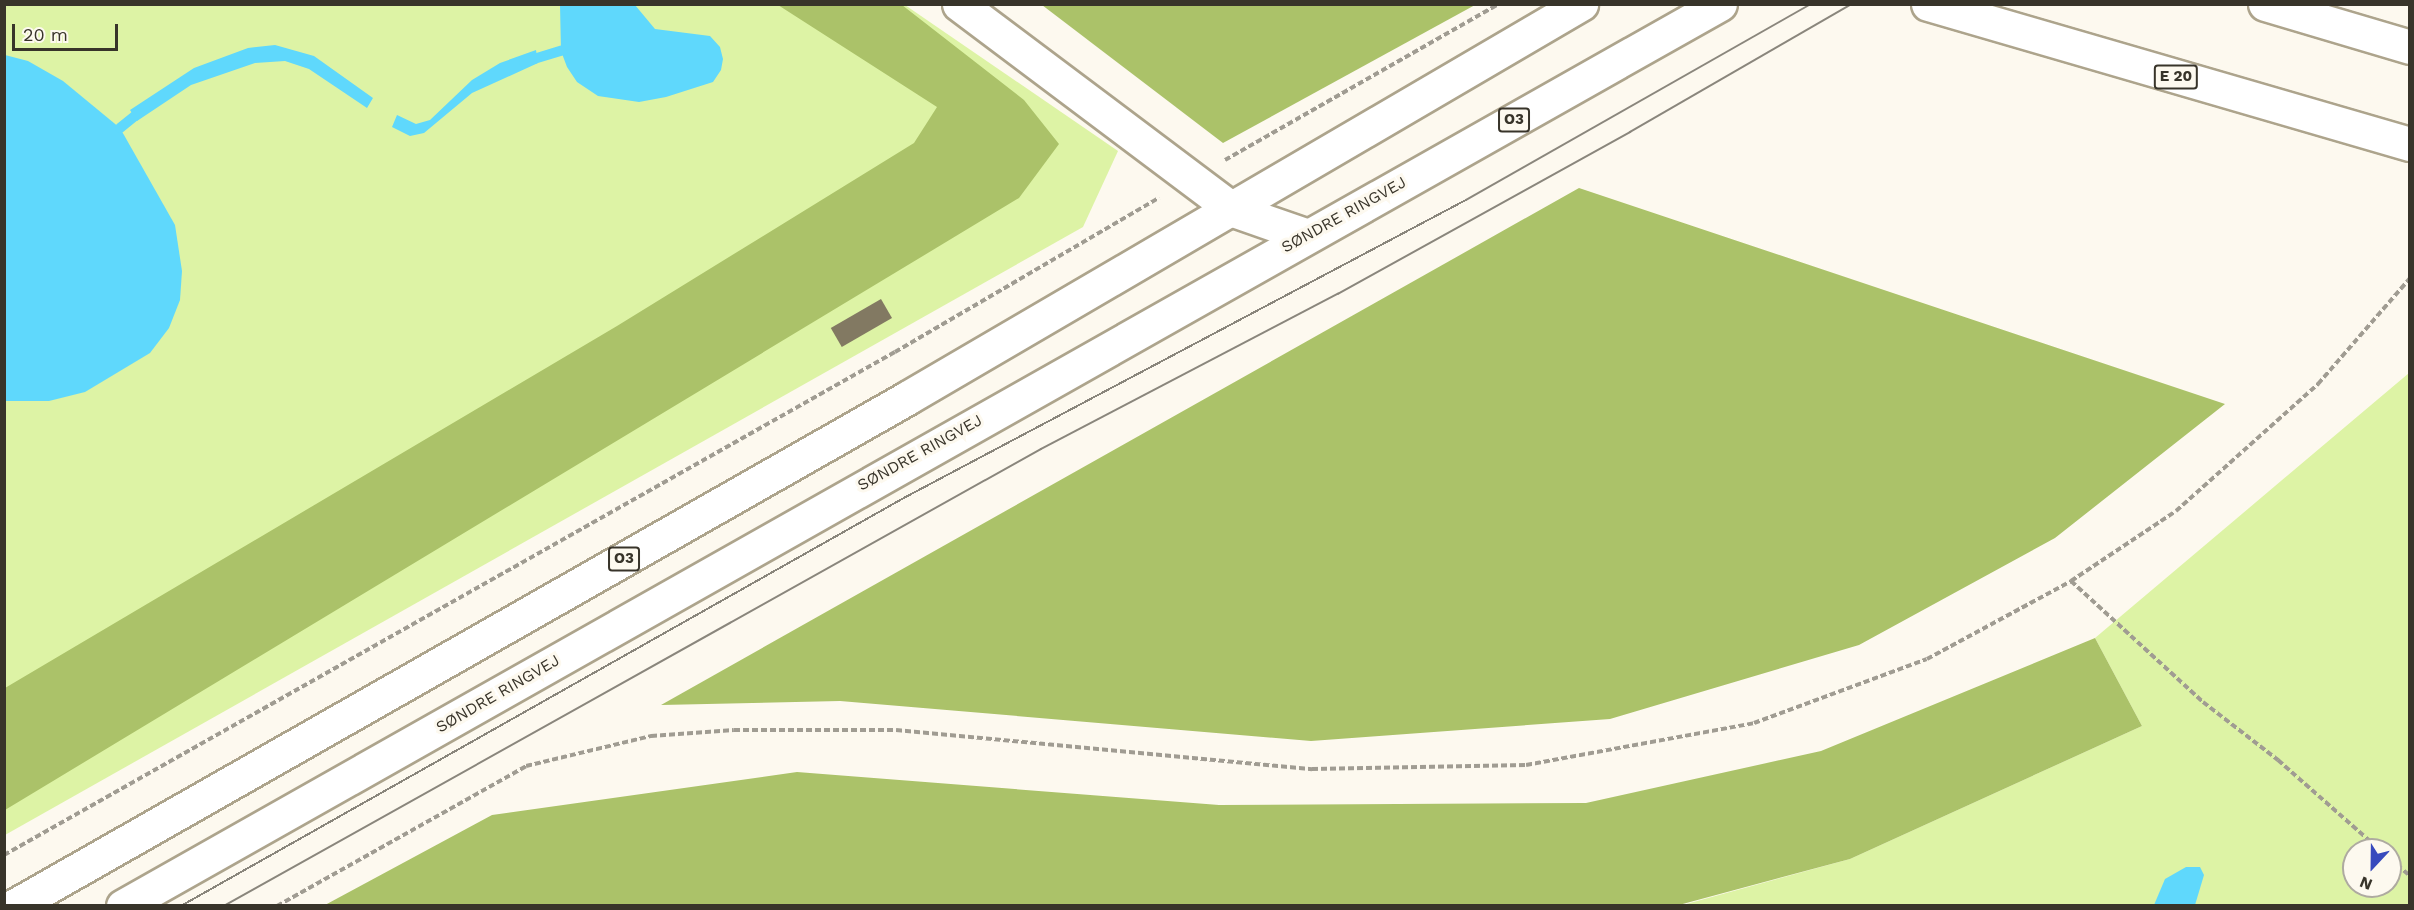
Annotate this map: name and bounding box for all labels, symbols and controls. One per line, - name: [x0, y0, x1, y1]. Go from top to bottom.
- scale bar: [15, 12, 122, 50]
- text: 20 m: [23, 24, 68, 45]
- road number: E 20: [2154, 65, 2198, 89]
- road number: O3: [1498, 108, 1530, 132]
- street label: SØNDRE RINGVEJ: [1278, 173, 1410, 257]
- street label: SØNDRE RINGVEJ: [854, 411, 986, 495]
- road number: O3: [608, 547, 640, 571]
- street label: SØNDRE RINGVEJ: [433, 651, 563, 737]
- north arrow: [2342, 838, 2402, 898]
- text: N: [2357, 872, 2375, 894]

